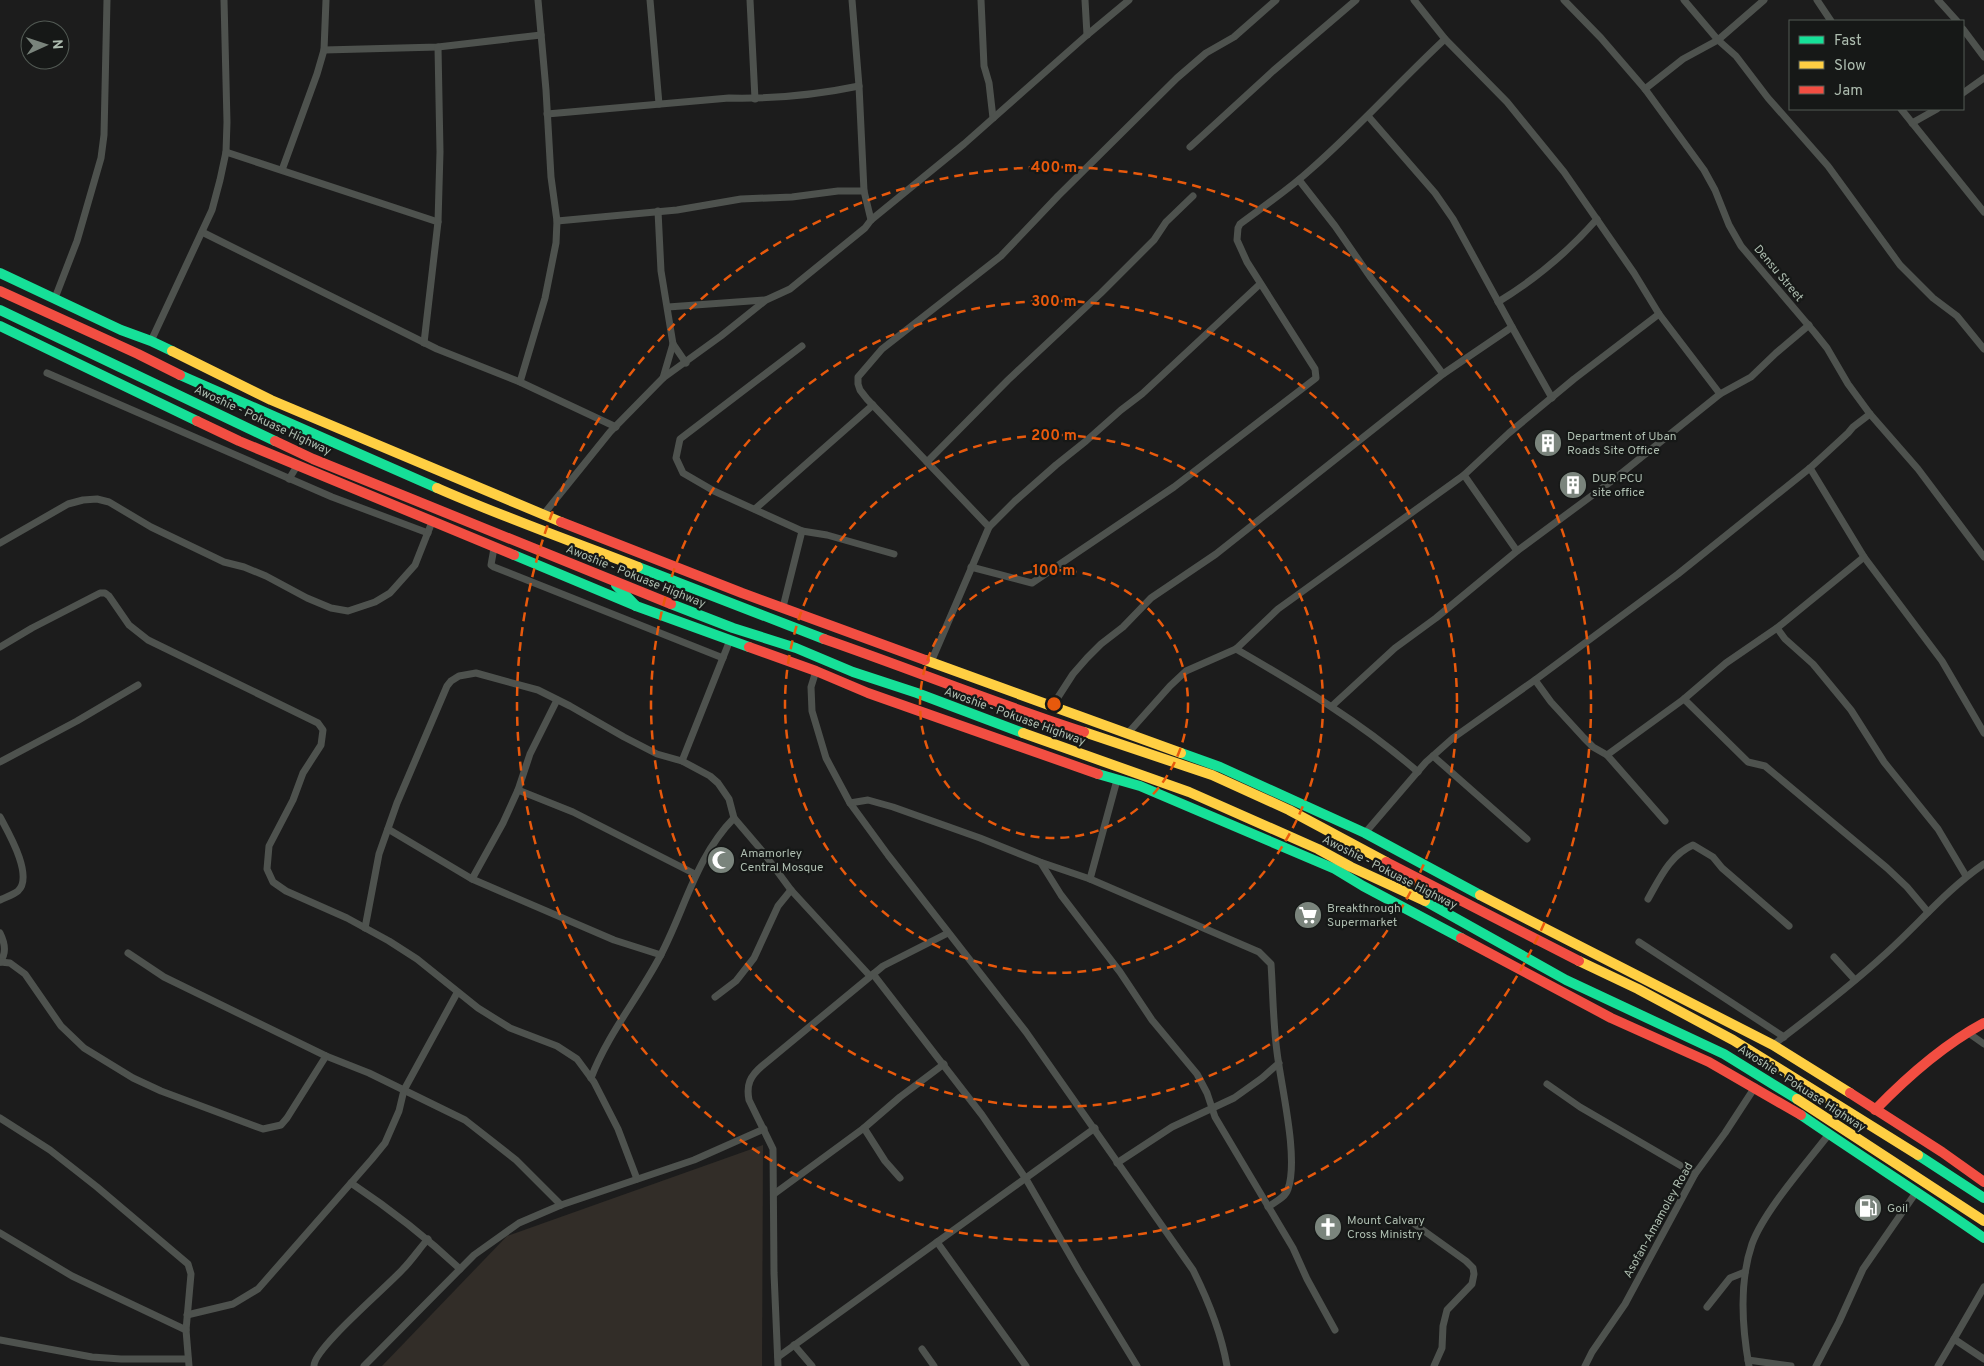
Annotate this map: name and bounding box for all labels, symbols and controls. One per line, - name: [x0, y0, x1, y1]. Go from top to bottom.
- north arrow: [20, 20, 70, 70]
- legend: [1789, 20, 1964, 110]
- text: Fast: [1834, 32, 1862, 51]
- text: N: [48, 39, 65, 50]
- text: Slow: [1834, 57, 1866, 76]
- text: Jam: [1834, 82, 1863, 101]
- text: 400 m: [1031, 159, 1077, 178]
- street label: Densu Street: [1750, 242, 1807, 305]
- text: 300 m: [1031, 293, 1077, 312]
- street label: Awoshie - Pokuase Highway: [191, 382, 334, 460]
- text: 200 m: [1031, 427, 1077, 446]
- building icon: Department of Uban Roads Site Office: [1533, 428, 1563, 458]
- place label: Department of Uban Roads Site Office: [1567, 429, 1677, 459]
- building icon: DUR PCU site office: [1558, 470, 1588, 500]
- place label: DUR PCU site office: [1592, 471, 1645, 501]
- street label: Awoshie - Pokuase Highway: [563, 542, 708, 612]
- text: 100 m: [1033, 562, 1075, 581]
- street label: Awoshie - Pokuase Highway: [942, 684, 1088, 750]
- centre of rings: [1045, 695, 1063, 713]
- street label: Awoshie - Pokuase Highway: [1319, 832, 1460, 914]
- mosque icon: Amamorley Central Mosque: [706, 845, 736, 875]
- place label: Amamorley Central Mosque: [740, 846, 823, 876]
- supermarket icon: Breakthrough Supermarket: [1293, 900, 1323, 930]
- place label: Breakthrough Supermarket: [1327, 901, 1401, 931]
- street label: Awoshie - Pokuase Highway: [1734, 1041, 1869, 1136]
- street label: Asofan-Amamoley Road: [1620, 1160, 1697, 1281]
- fuel station icon: Goil: [1853, 1193, 1883, 1223]
- place label: Goil: [1887, 1201, 1908, 1217]
- church icon: Mount Calvary Cross Ministry: [1313, 1212, 1343, 1242]
- place label: Mount Calvary Cross Ministry: [1347, 1213, 1425, 1243]

